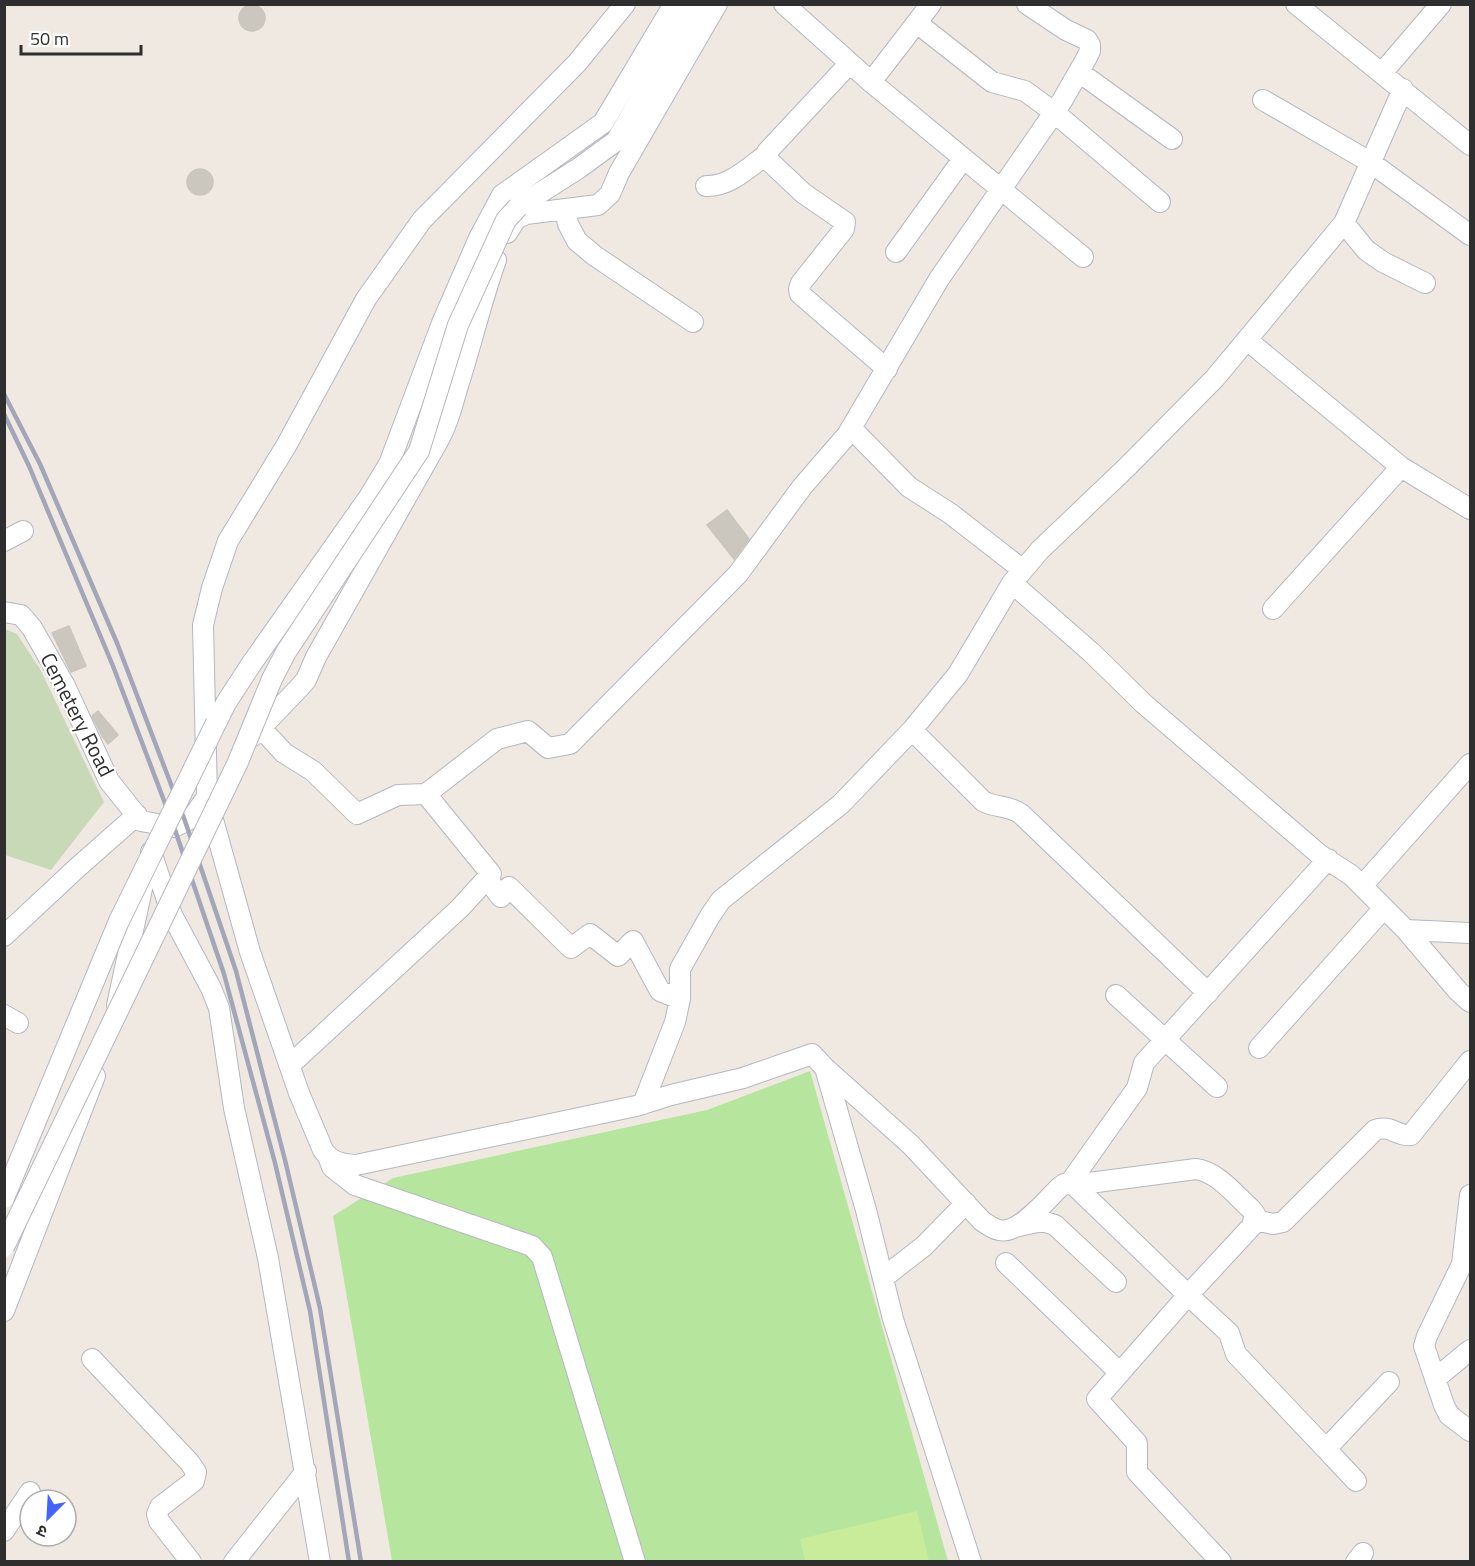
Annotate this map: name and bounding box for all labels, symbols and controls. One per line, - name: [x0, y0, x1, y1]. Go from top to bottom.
- scale bar: [21, 18, 141, 56]
- text: 50 m: [30, 25, 69, 52]
- street label: Cemetery Road: [33, 647, 123, 782]
- north arrow: [18, 1488, 78, 1548]
- text: उ: [32, 1519, 51, 1545]

